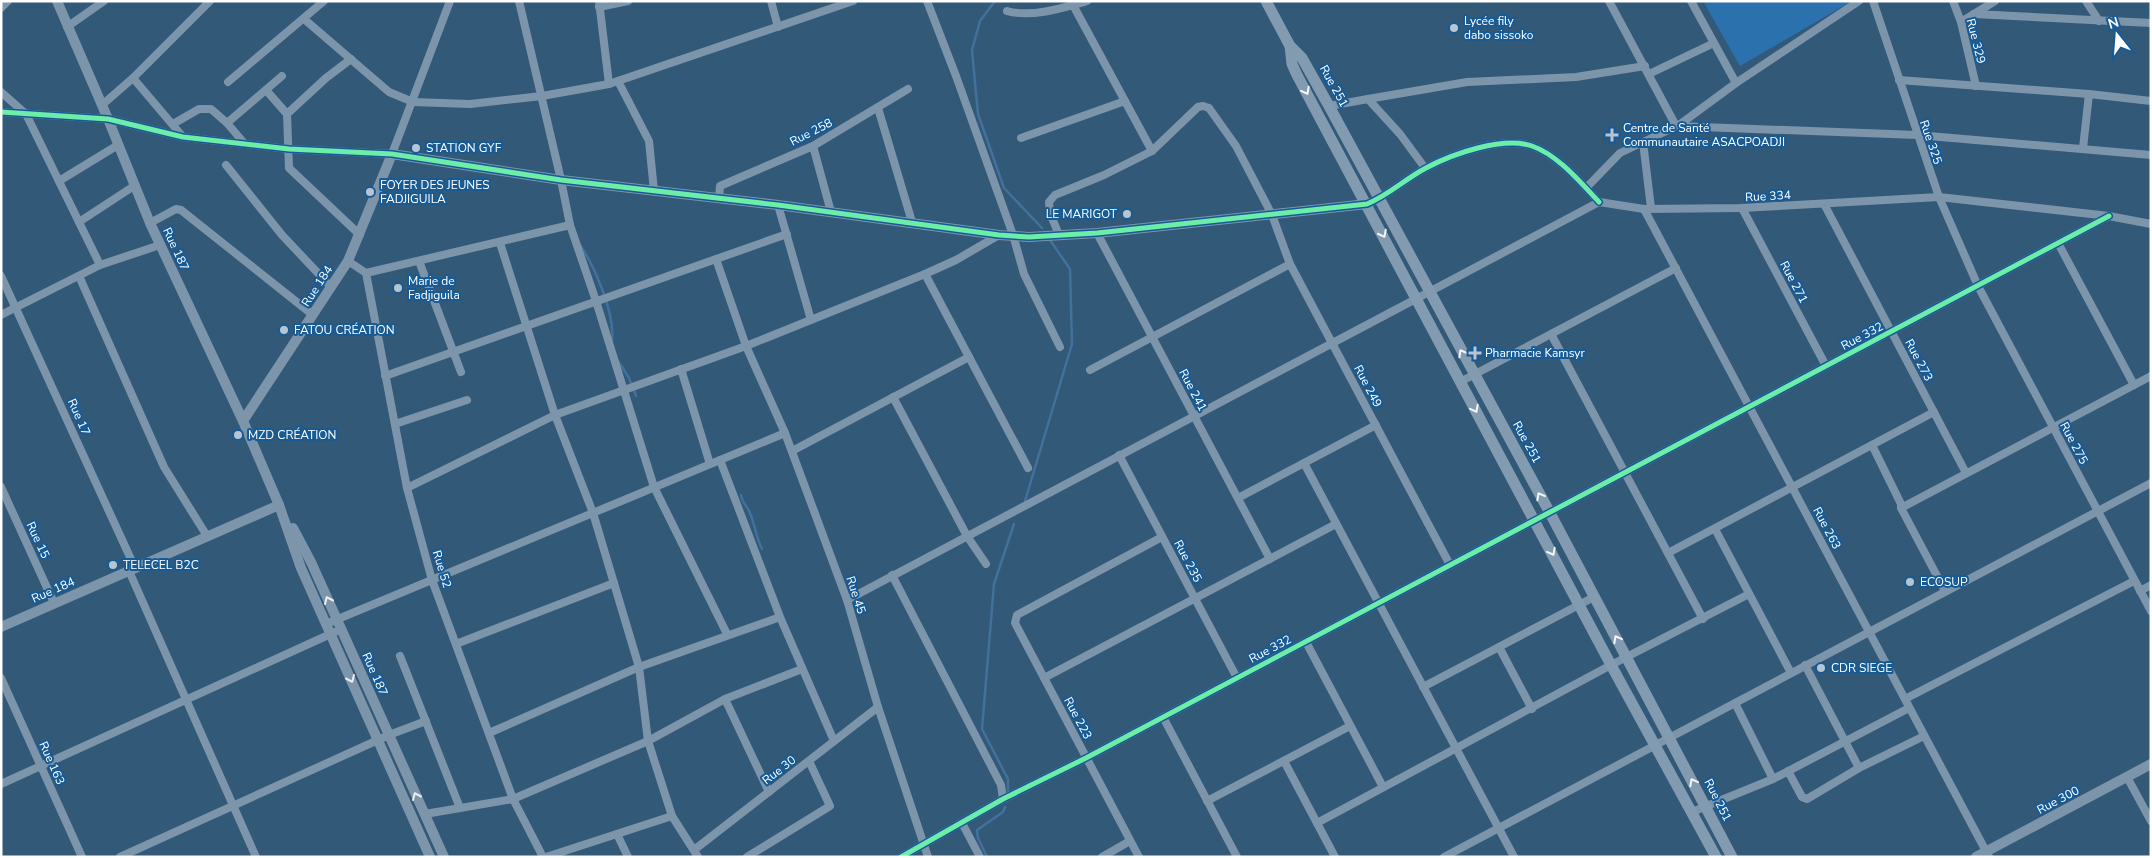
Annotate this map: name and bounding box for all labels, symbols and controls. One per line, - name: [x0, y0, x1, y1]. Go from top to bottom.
- north arrow: [2092, 10, 2142, 60]
- text: N: [2106, 12, 2121, 34]
- place label: Lycée fily dabo sissoko: [1464, 13, 1534, 43]
- street label: Rue 329: [1963, 17, 1989, 65]
- marker: Lycée fily dabo sissoko: [1448, 22, 1460, 34]
- street label: Rue 251: [1316, 62, 1352, 110]
- one-way arrow: [1299, 86, 1309, 95]
- street label: Rue 258: [787, 114, 835, 150]
- street label: Rue 325: [1916, 118, 1946, 166]
- place label: Centre de Santé Communautaire ASACPOADJI: [1623, 120, 1785, 150]
- marker: Centre de Santé Communautaire ASACPOADJI: [1605, 128, 1619, 142]
- place label: STATION GYF: [426, 140, 502, 156]
- marker: STATION GYF: [410, 142, 422, 154]
- place label: FOYER DES JEUNES FADJIGUILA: [380, 177, 490, 207]
- marker: FOYER DES JEUNES FADJIGUILA: [364, 186, 376, 198]
- street label: Rue 334: [1745, 187, 1791, 205]
- place label: LE MARIGOT: [1046, 206, 1118, 222]
- marker: LE MARIGOT: [1121, 208, 1133, 220]
- street label: Rue 187: [159, 225, 193, 273]
- one-way arrow: [1377, 229, 1387, 238]
- street label: Rue 271: [1776, 258, 1812, 306]
- street label: Rue 184: [298, 262, 336, 310]
- place label: Marie de Fadjiguila: [408, 273, 460, 303]
- marker: Marie de Fadjiguila: [392, 282, 404, 294]
- street label: Rue 332: [1838, 318, 1886, 354]
- place label: FATOU CRÉATION: [294, 322, 395, 338]
- marker: FATOU CRÉATION: [278, 324, 290, 336]
- street label: Rue 273: [1901, 336, 1937, 384]
- place label: Pharmacie Kamsyr: [1485, 345, 1585, 361]
- marker: Pharmacie Kamsyr: [1469, 347, 1481, 359]
- one-way arrow: [1458, 349, 1468, 358]
- street label: Rue 249: [1350, 362, 1386, 410]
- street label: Rue 241: [1175, 366, 1211, 414]
- street label: Rue 17: [64, 396, 94, 438]
- one-way arrow: [1468, 404, 1478, 413]
- street label: Rue 251: [1509, 418, 1545, 466]
- street label: Rue 275: [2056, 419, 2092, 467]
- place label: MZD CRÉATION: [248, 427, 336, 443]
- marker: MZD CRÉATION: [232, 429, 244, 441]
- one-way arrow: [1536, 492, 1546, 501]
- street label: Rue 263: [1809, 504, 1845, 552]
- street label: Rue 15: [23, 519, 53, 561]
- street label: Rue 235: [1170, 537, 1206, 585]
- one-way arrow: [1546, 547, 1556, 556]
- street label: Rue 52: [429, 548, 455, 590]
- place label: TELECEL B2C: [123, 557, 199, 573]
- marker: TELECEL B2C: [107, 559, 119, 571]
- street label: Rue 184: [29, 573, 77, 607]
- street label: Rue 45: [842, 574, 870, 616]
- place label: ECOSUP: [1920, 574, 1968, 590]
- marker: ECOSUP: [1904, 576, 1916, 588]
- one-way arrow: [324, 596, 335, 605]
- street label: Rue 332: [1246, 631, 1294, 667]
- one-way arrow: [1613, 635, 1623, 644]
- street label: Rue 187: [358, 650, 392, 698]
- place label: CDR SIEGE: [1831, 660, 1892, 676]
- marker: CDR SIEGE: [1815, 662, 1827, 674]
- one-way arrow: [344, 674, 355, 683]
- street label: Rue 223: [1060, 694, 1096, 742]
- street label: Rue 163: [35, 739, 69, 787]
- street label: Rue 30: [759, 752, 799, 788]
- street label: Rue 251: [1700, 776, 1736, 824]
- one-way arrow: [1689, 779, 1699, 788]
- street label: Rue 300: [2034, 782, 2082, 818]
- one-way arrow: [412, 792, 423, 801]

